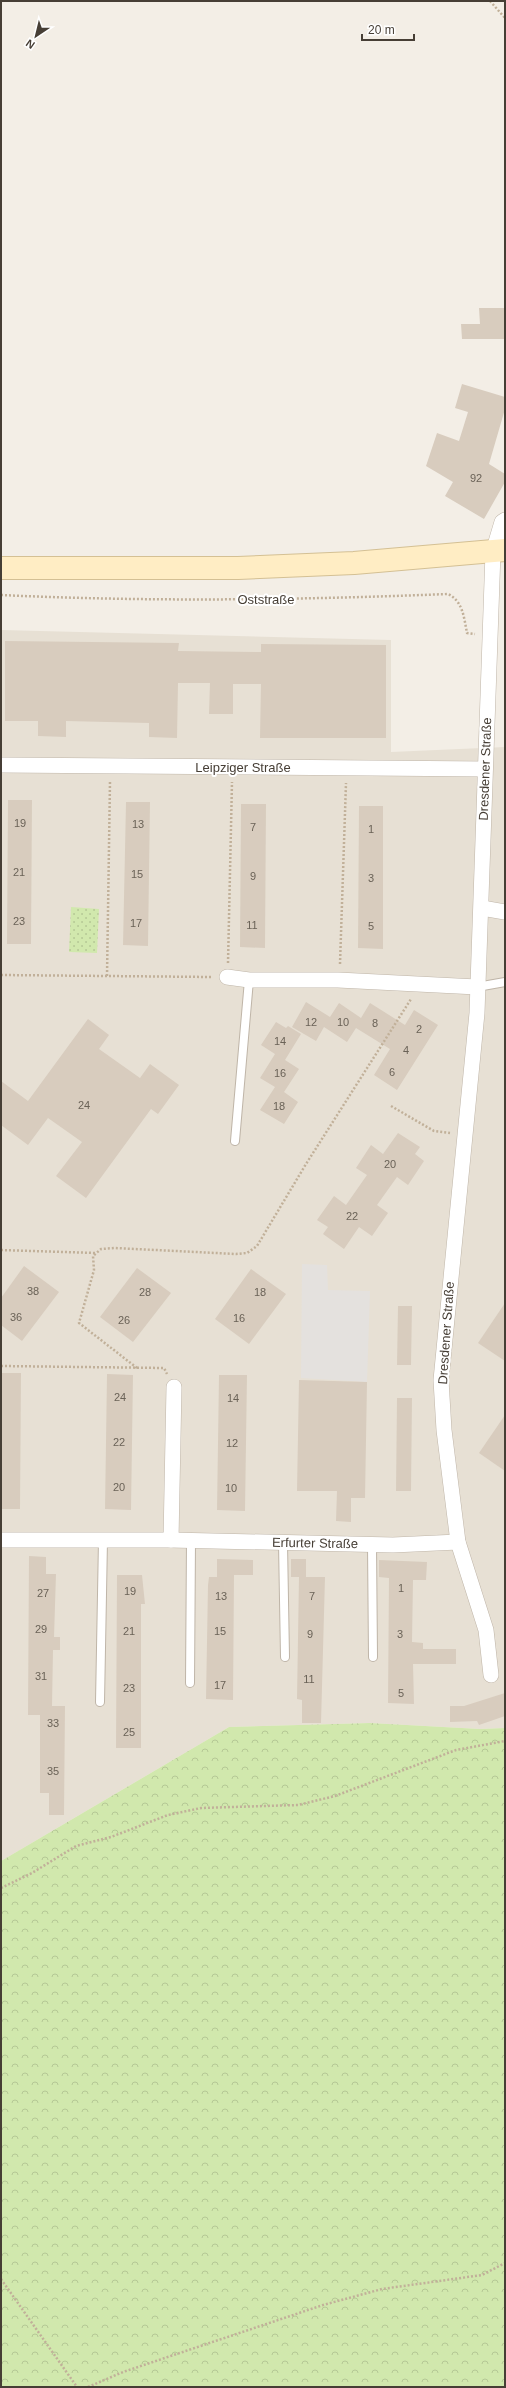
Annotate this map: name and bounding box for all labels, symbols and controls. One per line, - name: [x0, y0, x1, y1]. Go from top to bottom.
- north arrow: [16, 16, 56, 56]
- scale bar: [362, 16, 414, 42]
- text: 20 m: [368, 23, 395, 37]
- text: N: [24, 37, 37, 51]
- house number: 92: [470, 472, 482, 484]
- street label: Oststraße: [237, 592, 295, 607]
- street label: Dresdener Straße: [476, 717, 494, 821]
- street label: Leipziger Straße: [195, 760, 291, 775]
- house number: 19: [14, 817, 26, 829]
- house number: 13: [132, 818, 144, 830]
- house number: 7: [250, 821, 256, 833]
- house number: 1: [368, 823, 374, 835]
- house number: 21: [13, 866, 25, 878]
- house number: 15: [131, 868, 143, 880]
- house number: 9: [250, 870, 256, 882]
- house number: 3: [368, 872, 374, 884]
- house number: 23: [13, 915, 25, 927]
- house number: 17: [130, 917, 142, 929]
- house number: 11: [246, 919, 258, 931]
- house number: 5: [368, 920, 374, 932]
- house number: 12: [305, 1016, 317, 1028]
- house number: 10: [337, 1016, 349, 1028]
- house number: 8: [372, 1017, 378, 1029]
- house number: 2: [416, 1023, 422, 1035]
- house number: 14: [274, 1035, 286, 1047]
- house number: 4: [403, 1044, 409, 1056]
- house number: 6: [389, 1066, 395, 1078]
- house number: 16: [274, 1067, 286, 1079]
- house number: 24: [78, 1099, 90, 1111]
- house number: 18: [273, 1100, 285, 1112]
- house number: 20: [384, 1158, 396, 1170]
- house number: 22: [346, 1210, 358, 1222]
- street label: Dresdener Straße: [435, 1281, 457, 1385]
- house number: 38: [27, 1285, 39, 1297]
- house number: 28: [139, 1286, 151, 1298]
- house number: 18: [254, 1286, 266, 1298]
- house number: 36: [10, 1311, 22, 1323]
- house number: 16: [233, 1312, 245, 1324]
- house number: 26: [118, 1314, 130, 1326]
- house number: 24: [114, 1391, 126, 1403]
- house number: 14: [227, 1392, 239, 1404]
- house number: 22: [113, 1436, 125, 1448]
- house number: 12: [226, 1437, 238, 1449]
- house number: 20: [113, 1481, 125, 1493]
- house number: 10: [225, 1482, 237, 1494]
- street label: Erfurter Straße: [272, 1535, 358, 1551]
- house number: 1: [398, 1582, 404, 1594]
- house number: 19: [124, 1585, 136, 1597]
- house number: 27: [37, 1587, 49, 1599]
- house number: 13: [215, 1590, 227, 1602]
- house number: 7: [309, 1590, 315, 1602]
- house number: 29: [35, 1623, 47, 1635]
- house number: 21: [123, 1625, 135, 1637]
- house number: 15: [214, 1625, 226, 1637]
- house number: 9: [307, 1628, 313, 1640]
- house number: 3: [397, 1628, 403, 1640]
- house number: 31: [35, 1670, 47, 1682]
- house number: 11: [303, 1673, 315, 1685]
- house number: 17: [214, 1679, 226, 1691]
- house number: 23: [123, 1682, 135, 1694]
- house number: 5: [398, 1687, 404, 1699]
- house number: 33: [47, 1717, 59, 1729]
- house number: 25: [123, 1726, 135, 1738]
- house number: 35: [47, 1765, 59, 1777]

